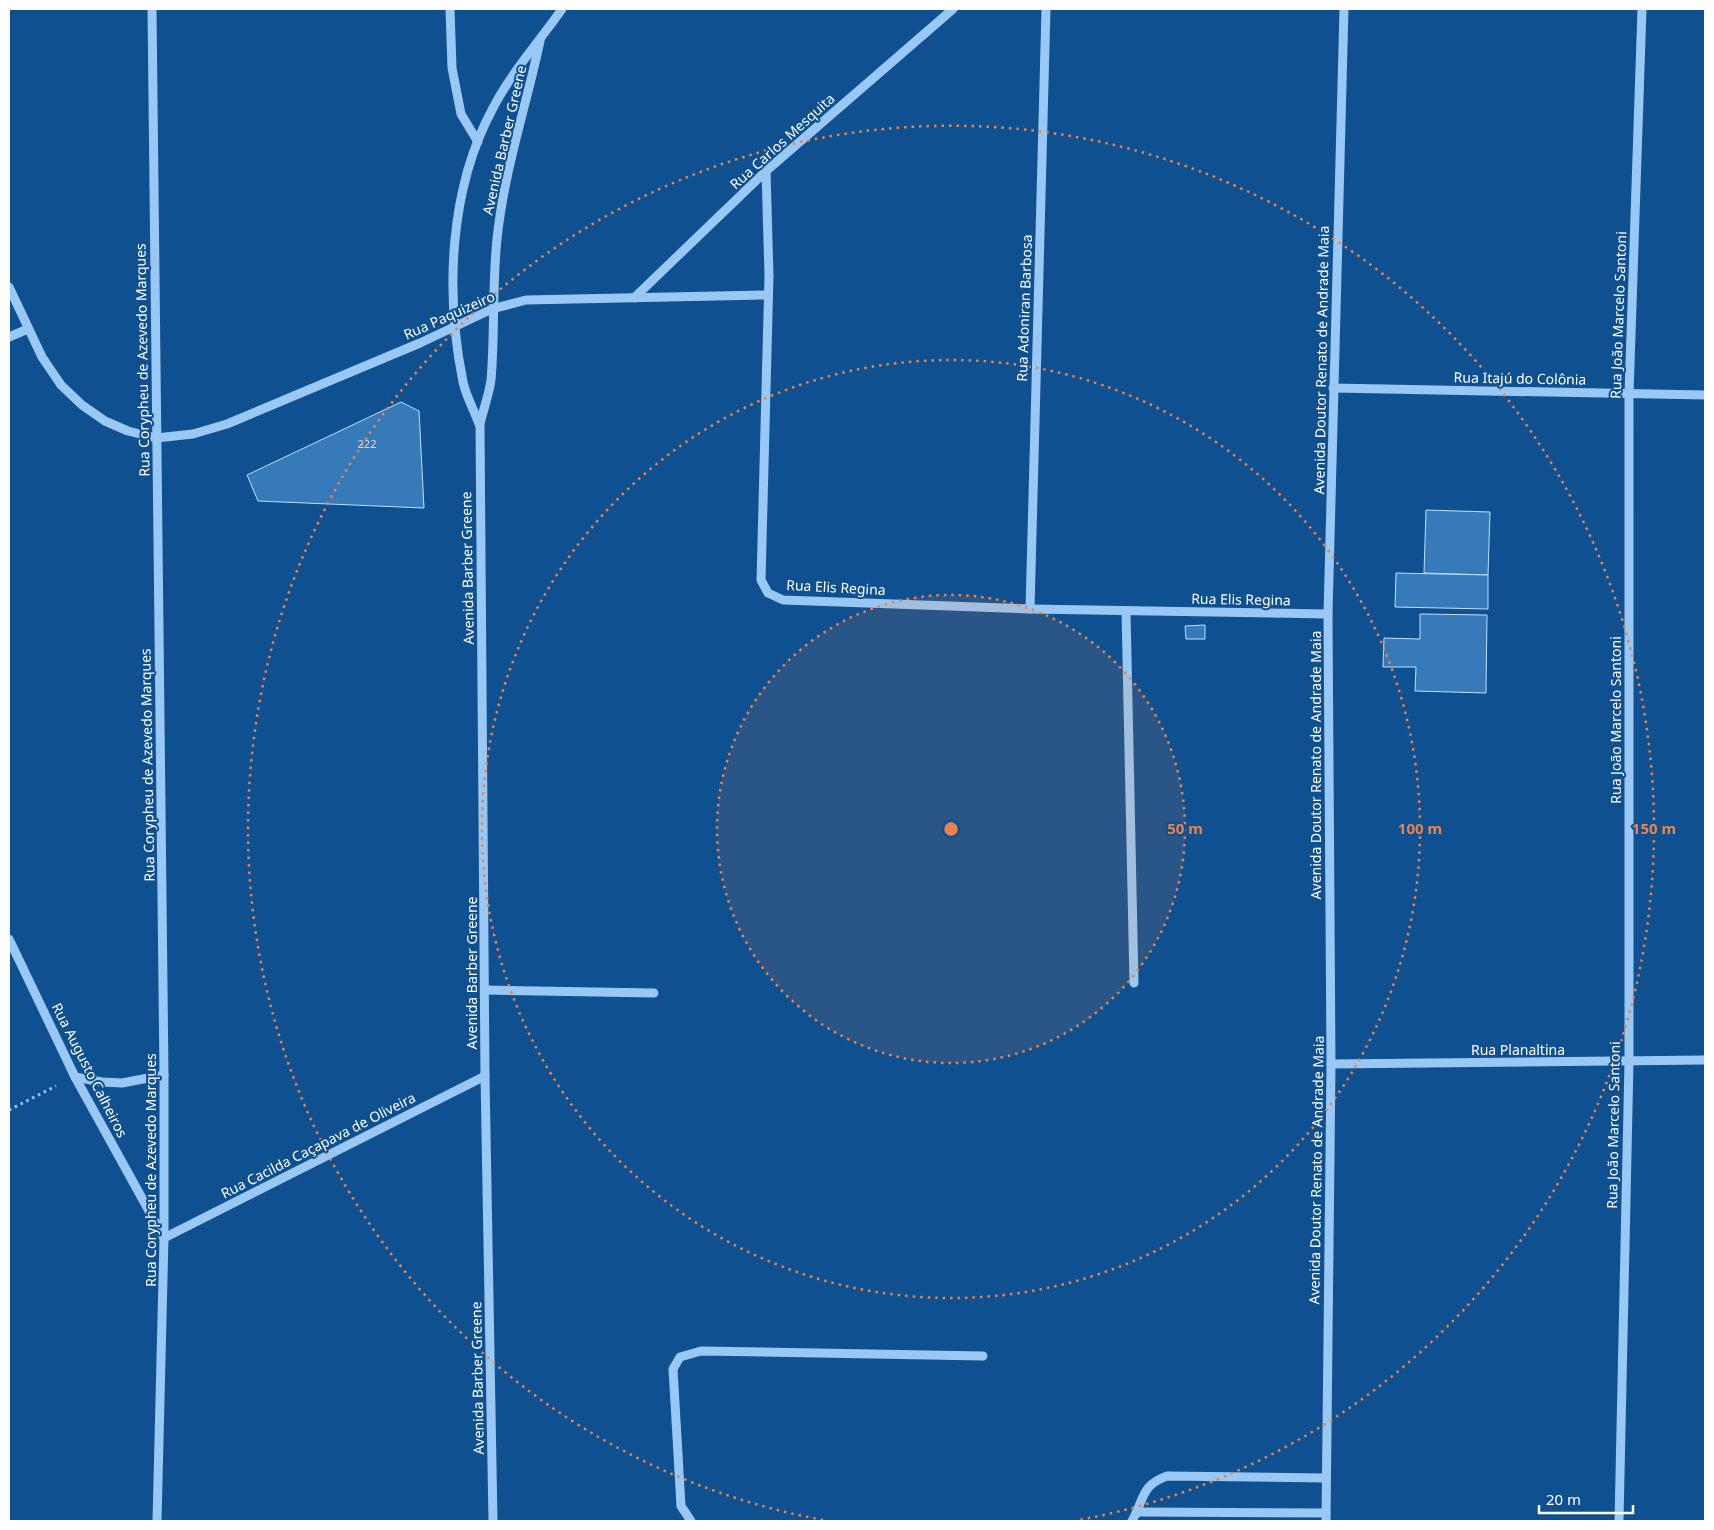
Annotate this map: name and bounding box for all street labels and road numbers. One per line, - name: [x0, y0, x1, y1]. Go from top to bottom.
- street label: Avenida Barber Greene: [478, 63, 530, 217]
- street label: Rua Carlos Mesquita: [726, 89, 838, 193]
- street label: Avenida Doutor Renato de Andrade Maia: [1309, 225, 1333, 495]
- street label: Rua João Marcelo Santoni: [1606, 231, 1630, 399]
- street label: Rua Adoniran Barbosa: [1012, 234, 1036, 382]
- street label: Rua Corypheu de Azevedo Marques: [130, 243, 154, 477]
- street label: Rua Paquizeiro: [400, 286, 498, 344]
- street label: Rua Itajú do Colônia: [1454, 367, 1586, 389]
- street label: Avenida Barber Greene: [456, 491, 478, 645]
- street label: Rua Elis Regina: [786, 575, 886, 599]
- street label: Rua Elis Regina: [1191, 589, 1291, 609]
- street label: Avenida Doutor Renato de Andrade Maia: [1306, 631, 1325, 899]
- street label: Rua João Marcelo Santoni: [1606, 636, 1625, 804]
- street label: Rua Corypheu de Azevedo Marques: [135, 648, 159, 882]
- street label: Avenida Barber Greene: [462, 896, 481, 1050]
- street label: Rua Augusto Calheiros: [48, 999, 132, 1141]
- street label: Avenida Doutor Renato de Andrade Maia: [1304, 1035, 1328, 1305]
- street label: Rua Planaltina: [1471, 1040, 1565, 1059]
- street label: Rua João Marcelo Santoni: [1602, 1041, 1624, 1209]
- street label: Rua Corypheu de Azevedo Marques: [141, 1053, 160, 1287]
- street label: Rua Cacilda Caçapava de Oliveira: [217, 1087, 419, 1203]
- street label: Avenida Barber Greene: [466, 1301, 488, 1455]

